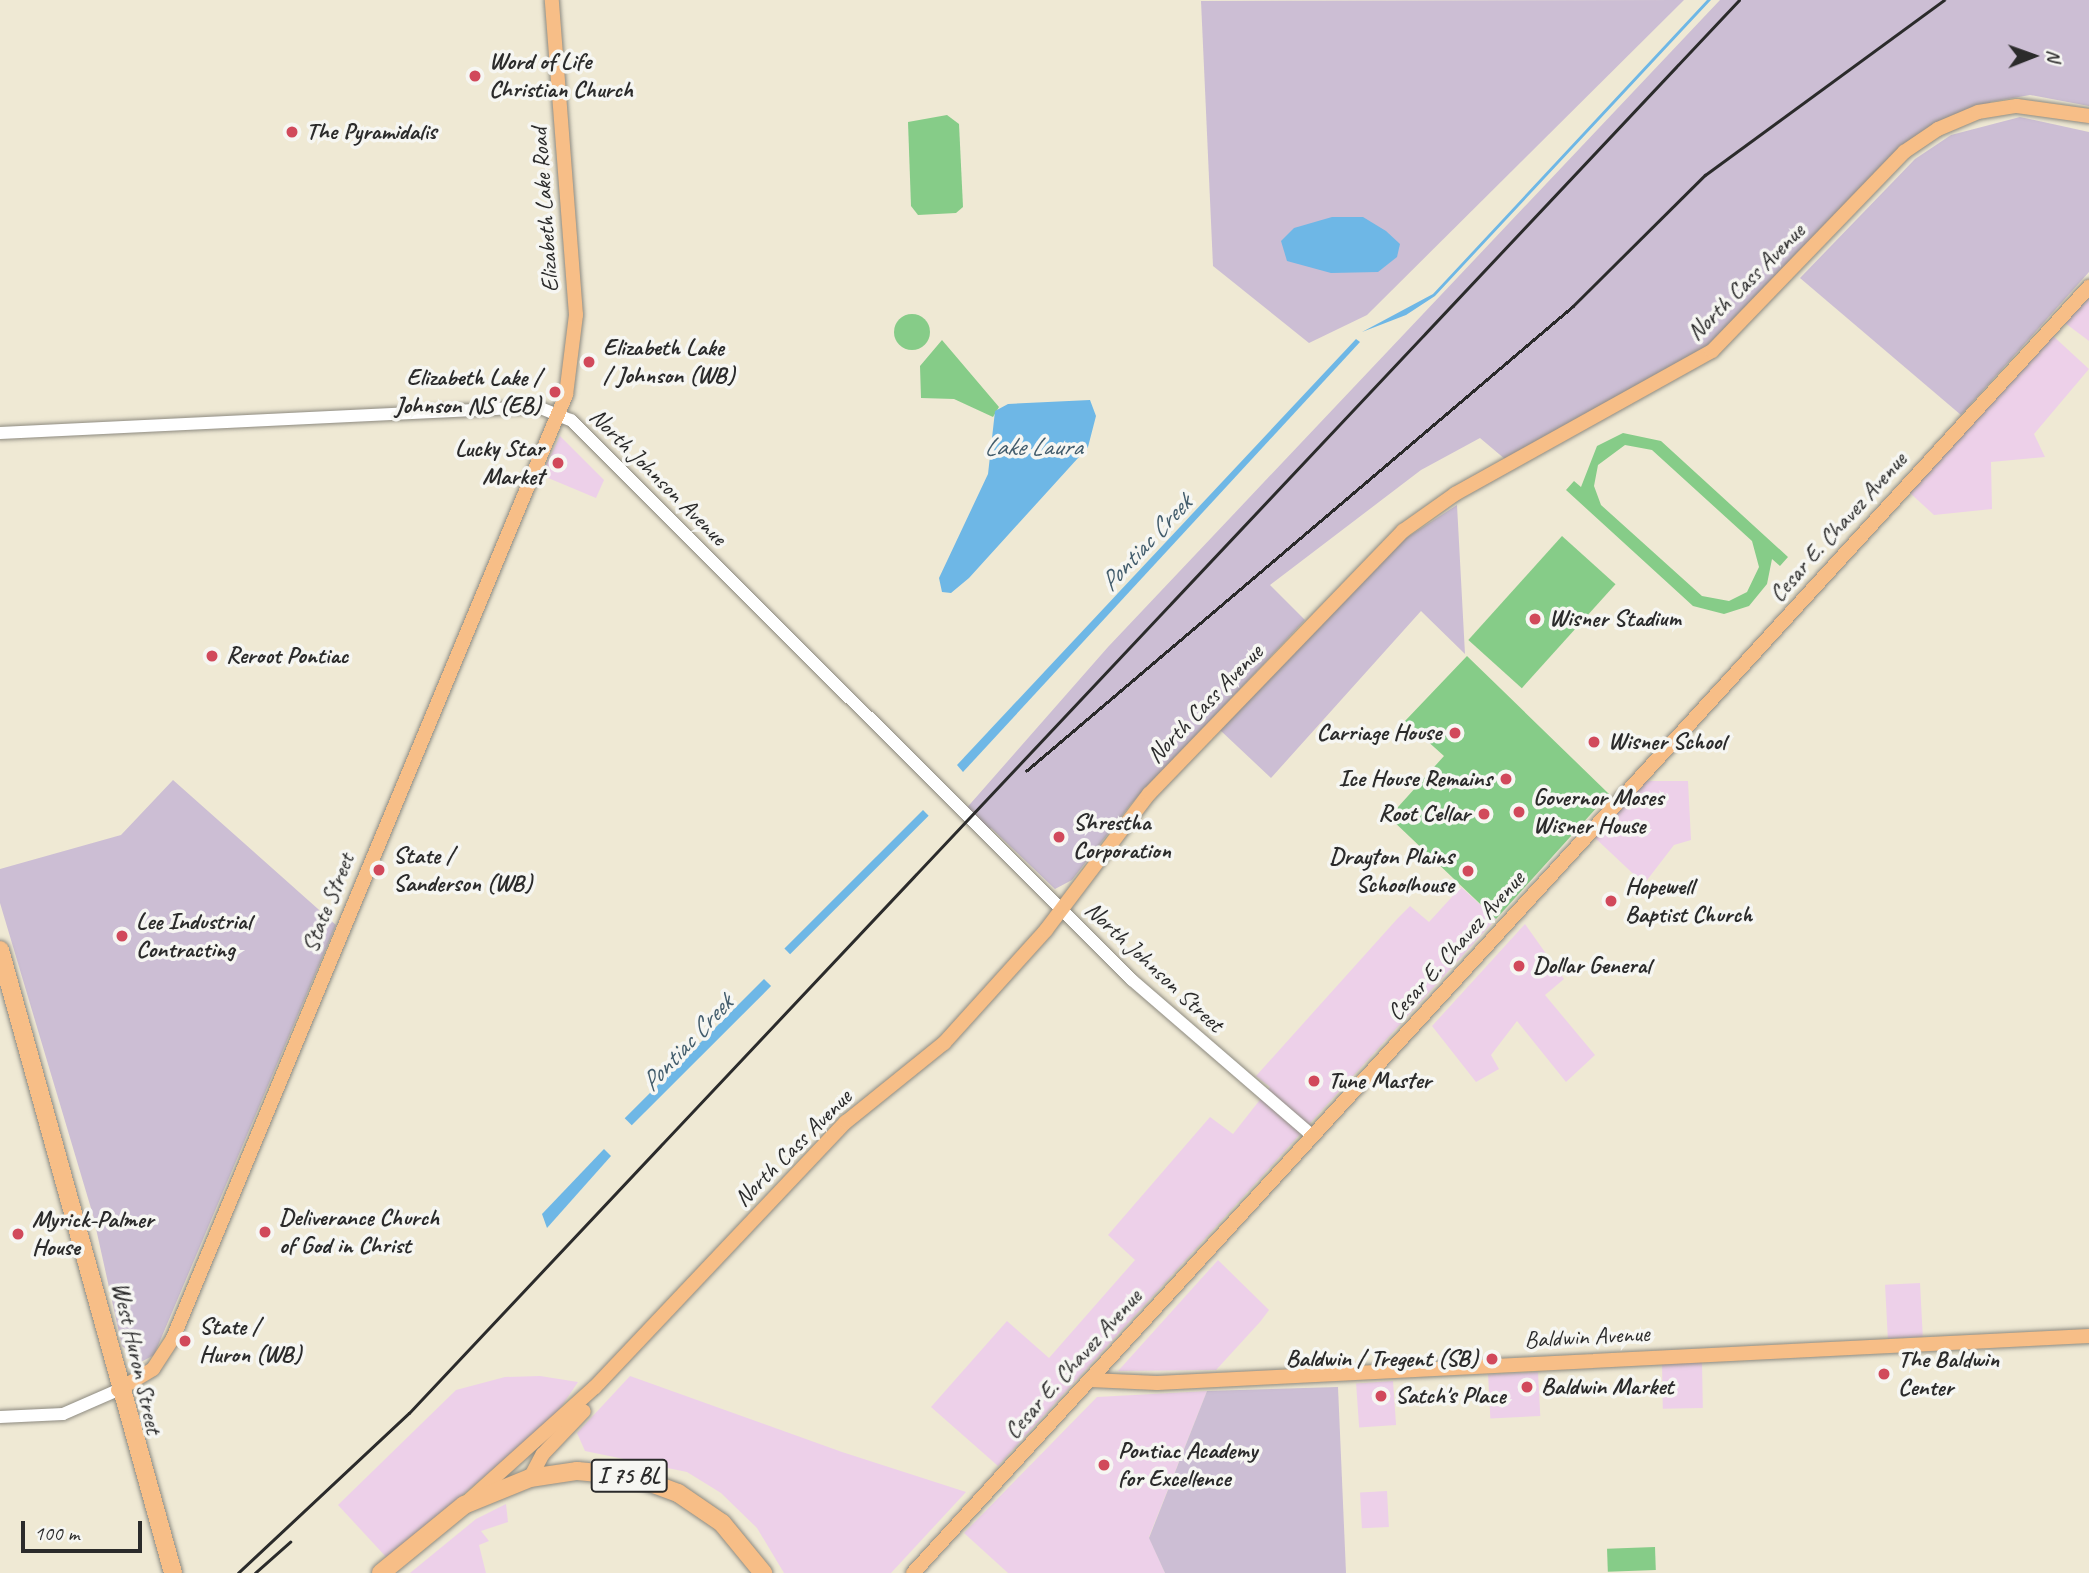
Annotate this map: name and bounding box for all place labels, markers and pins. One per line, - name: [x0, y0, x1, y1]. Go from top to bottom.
- place label: Word of Life Christian Church: [489, 48, 634, 104]
- marker: Word of Life Christian Church: [467, 68, 483, 84]
- place label: The Pyramidalis: [306, 118, 437, 146]
- marker: The Pyramidalis: [284, 124, 300, 140]
- place label: Elizabeth Lake / Johnson (WB): [603, 334, 735, 390]
- marker: Elizabeth Lake / Johnson (WB): [581, 354, 597, 370]
- place label: Elizabeth Lake / Johnson NS (EB): [395, 364, 541, 420]
- marker: Elizabeth Lake / Johnson NS (EB): [547, 384, 563, 400]
- place label: Lucky Star Market: [455, 435, 544, 491]
- marker: Lucky Star Market: [550, 455, 566, 471]
- place label: Wisner Stadium: [1549, 605, 1681, 633]
- marker: Wisner Stadium: [1527, 611, 1543, 627]
- place label: Reroot Pontiac: [226, 642, 349, 670]
- marker: Reroot Pontiac: [204, 648, 220, 664]
- place label: Carriage House: [1316, 719, 1441, 747]
- marker: Carriage House: [1447, 725, 1463, 741]
- place label: Wisner School: [1608, 728, 1725, 756]
- marker: Wisner School: [1586, 734, 1602, 750]
- place label: Ice House Remains: [1338, 765, 1492, 793]
- marker: Ice House Remains: [1498, 771, 1514, 787]
- place label: Governor Moses Wisner House: [1533, 784, 1663, 840]
- place label: Root Cellar: [1379, 800, 1470, 828]
- marker: Governor Moses Wisner House: [1511, 804, 1527, 820]
- marker: Root Cellar: [1476, 806, 1492, 822]
- place label: Shrestha Corporation: [1073, 809, 1171, 865]
- marker: Shrestha Corporation: [1051, 829, 1067, 845]
- place label: State / Sanderson (WB): [393, 842, 532, 898]
- place label: Drayton Plains Schoolhouse: [1328, 843, 1454, 899]
- marker: State / Sanderson (WB): [371, 862, 387, 878]
- marker: Drayton Plains Schoolhouse: [1460, 863, 1476, 879]
- place label: Hopewell Baptist Church: [1625, 873, 1753, 929]
- marker: Hopewell Baptist Church: [1603, 893, 1619, 909]
- place label: Lee Industrial Contracting: [136, 908, 251, 964]
- marker: Lee Industrial Contracting: [114, 928, 130, 944]
- place label: Dollar General: [1533, 952, 1651, 980]
- marker: Dollar General: [1511, 958, 1527, 974]
- place label: Tune Master: [1328, 1067, 1432, 1095]
- marker: Tune Master: [1306, 1073, 1322, 1089]
- place label: Deliverance Church of God in Christ: [279, 1204, 440, 1260]
- place label: Myrick-Palmer House: [32, 1206, 153, 1262]
- marker: Deliverance Church of God in Christ: [257, 1224, 273, 1240]
- marker: Myrick-Palmer House: [10, 1226, 26, 1242]
- place label: State / Huron (WB): [199, 1313, 301, 1369]
- marker: State / Huron (WB): [177, 1333, 193, 1349]
- place label: Baldwin / Tregent (SB): [1286, 1345, 1478, 1373]
- place label: The Baldwin Center: [1898, 1346, 2000, 1402]
- marker: Baldwin / Tregent (SB): [1484, 1351, 1500, 1367]
- marker: The Baldwin Center: [1876, 1366, 1892, 1382]
- place label: Baldwin Market: [1541, 1373, 1674, 1401]
- marker: Baldwin Market: [1519, 1379, 1535, 1395]
- place label: Satch's Place: [1395, 1382, 1505, 1410]
- marker: Satch's Place: [1373, 1388, 1389, 1404]
- place label: Pontiac Academy for Excellence: [1118, 1437, 1257, 1493]
- marker: Pontiac Academy for Excellence: [1096, 1457, 1112, 1473]

